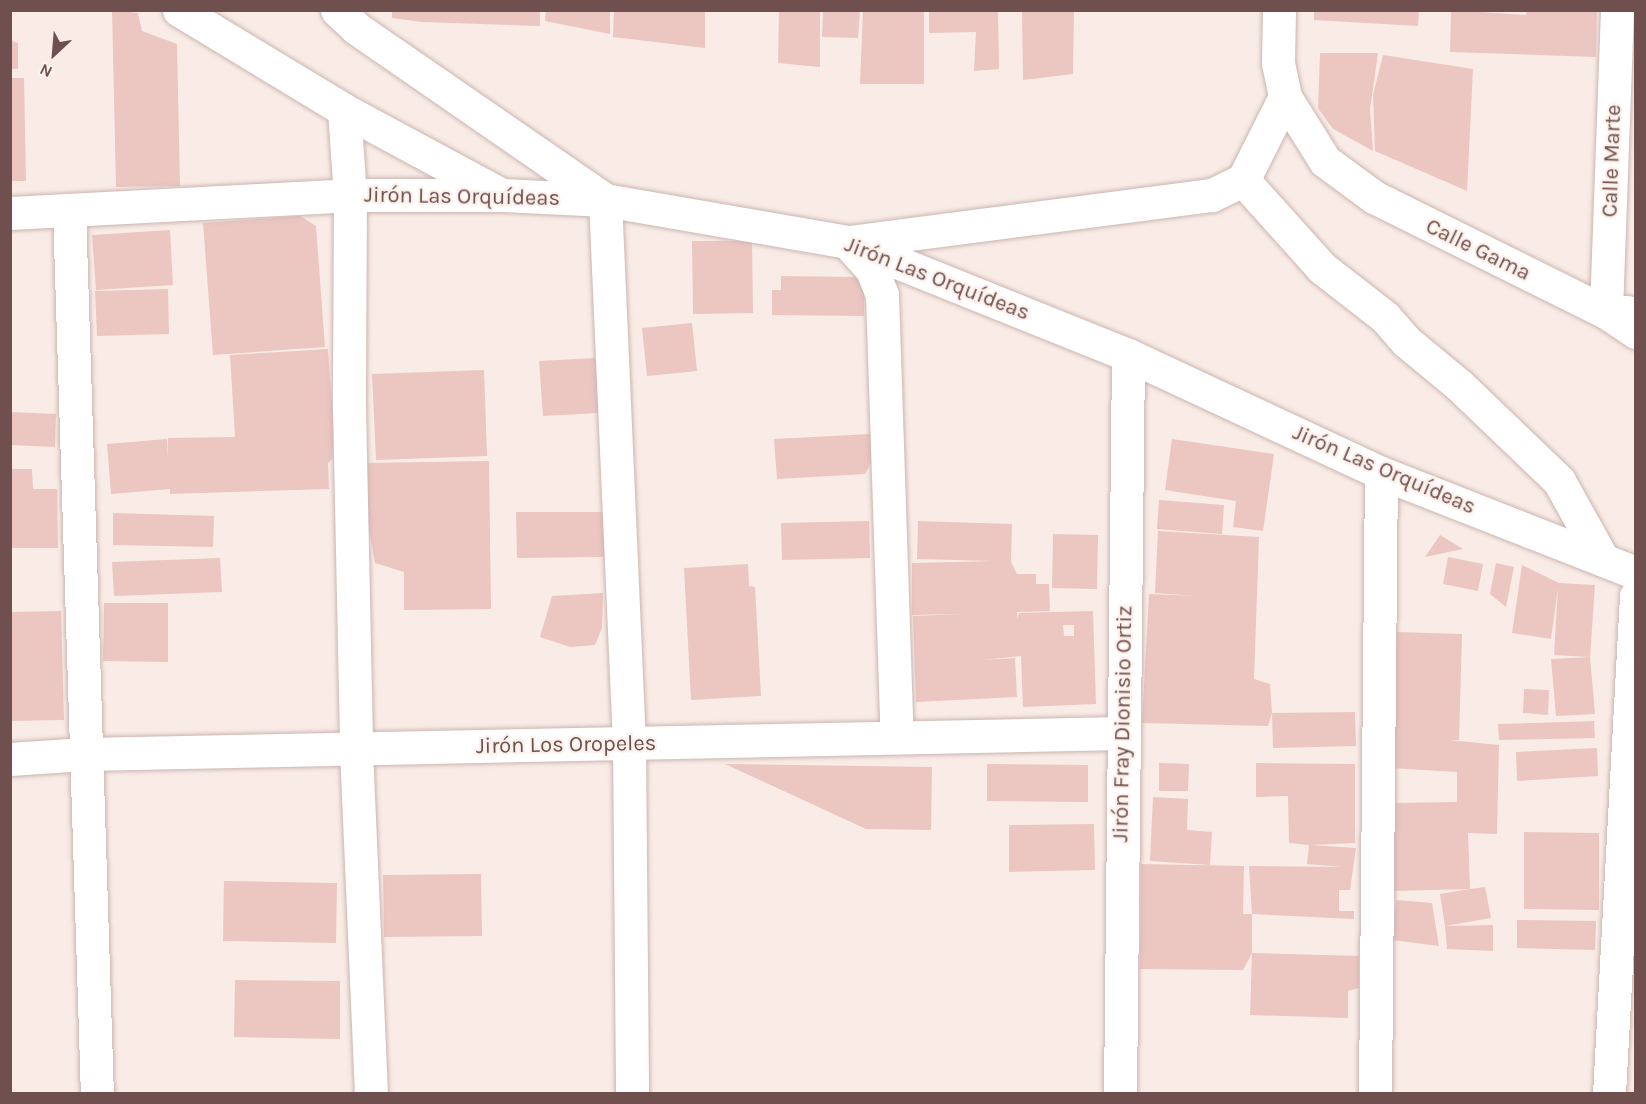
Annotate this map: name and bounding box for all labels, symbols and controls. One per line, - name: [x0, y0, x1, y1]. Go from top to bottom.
- north arrow: [24, 24, 84, 84]
- text: N: [37, 60, 55, 82]
- street label: Calle Marte: [1597, 104, 1627, 218]
- street label: Jirón Las Orquídeas: [364, 182, 560, 212]
- street label: Calle Gama: [1421, 213, 1535, 287]
- street label: Jirón Las Orquídeas: [841, 232, 1033, 326]
- street label: Jirón Las Orquídeas: [1289, 420, 1479, 520]
- street label: Jirón Fray Dionisio Ortiz: [1108, 605, 1138, 843]
- street label: Jirón Los Oropeles: [476, 730, 656, 760]

